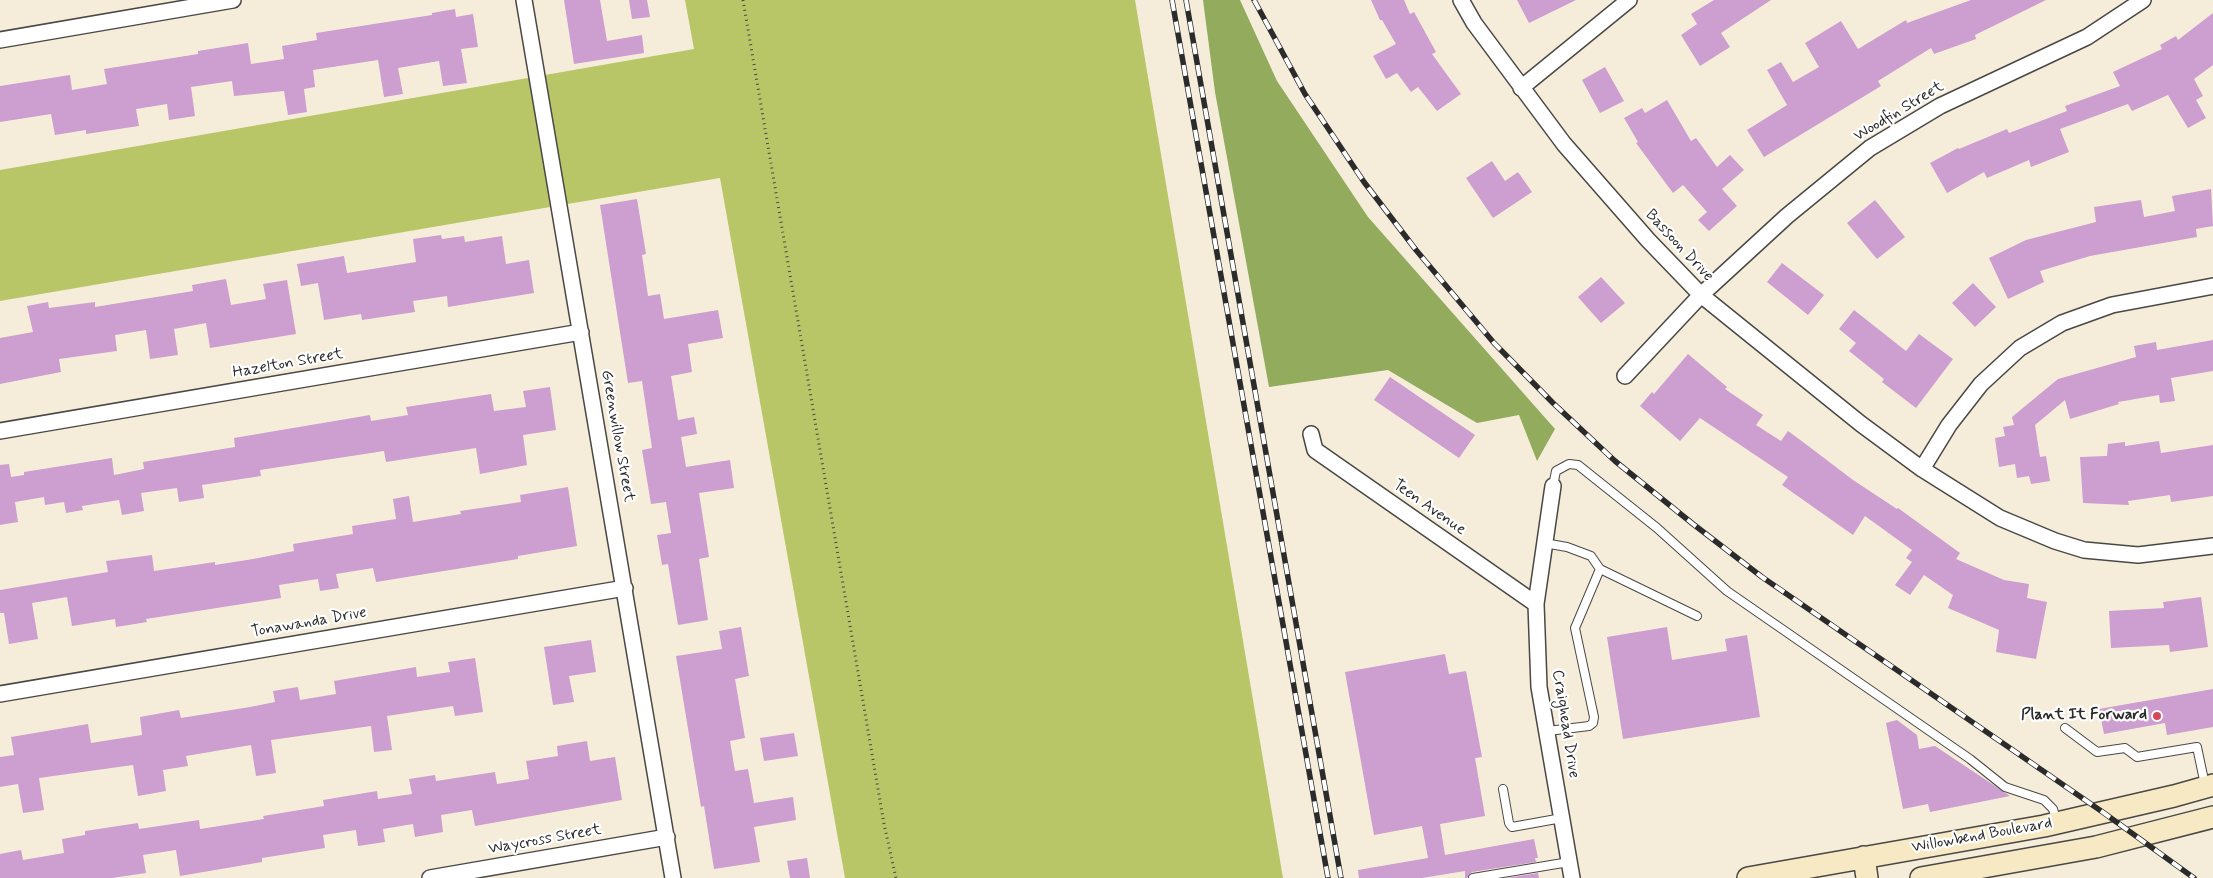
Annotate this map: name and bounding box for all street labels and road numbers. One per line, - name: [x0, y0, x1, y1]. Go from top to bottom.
- street label: Woodfin Street: [1851, 78, 1947, 146]
- street label: Bassoon Drive: [1641, 206, 1717, 286]
- street label: Hazelton Street: [231, 345, 345, 383]
- street label: Greenwillow Street: [596, 369, 638, 503]
- street label: Teen Avenue: [1389, 476, 1469, 540]
- street label: Tonawanda Drive: [250, 603, 368, 643]
- street label: Craighead Drive: [1547, 668, 1583, 780]
- street label: Willowbend Boulevard: [1910, 814, 2054, 858]
- street label: Waycross Street: [487, 821, 603, 859]

